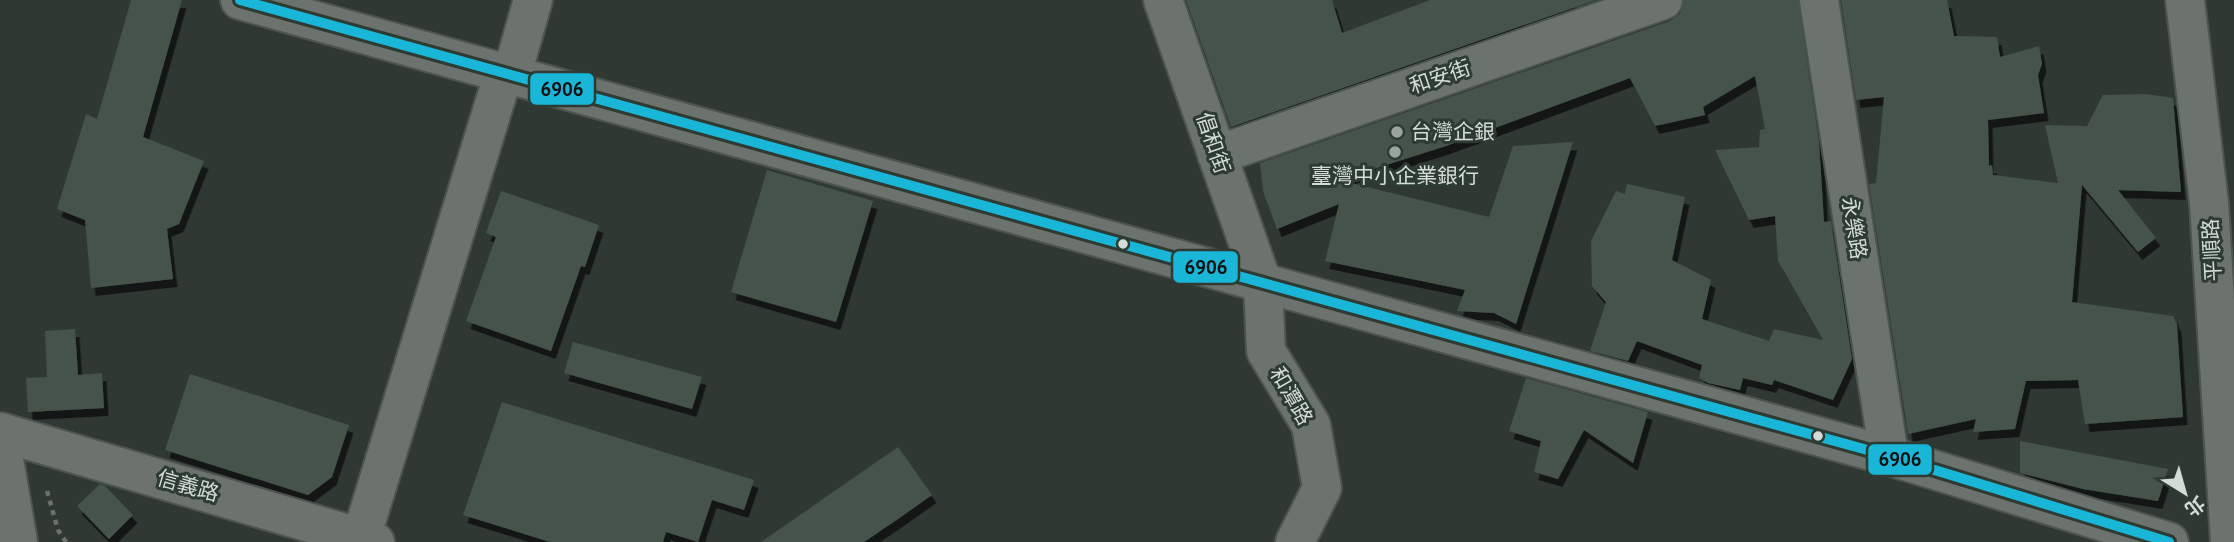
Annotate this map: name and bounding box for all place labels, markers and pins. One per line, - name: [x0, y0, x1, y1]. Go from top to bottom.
- place label: 台灣企銀: [1411, 118, 1495, 145]
- marker: 台灣企銀: [1389, 124, 1405, 140]
- marker: 臺灣中小企業銀行: [1387, 144, 1403, 160]
- place label: 臺灣中小企業銀行: [1311, 162, 1479, 189]
- unlabelled marker: [1116, 237, 1130, 251]
- unlabelled marker: [1811, 429, 1825, 443]

